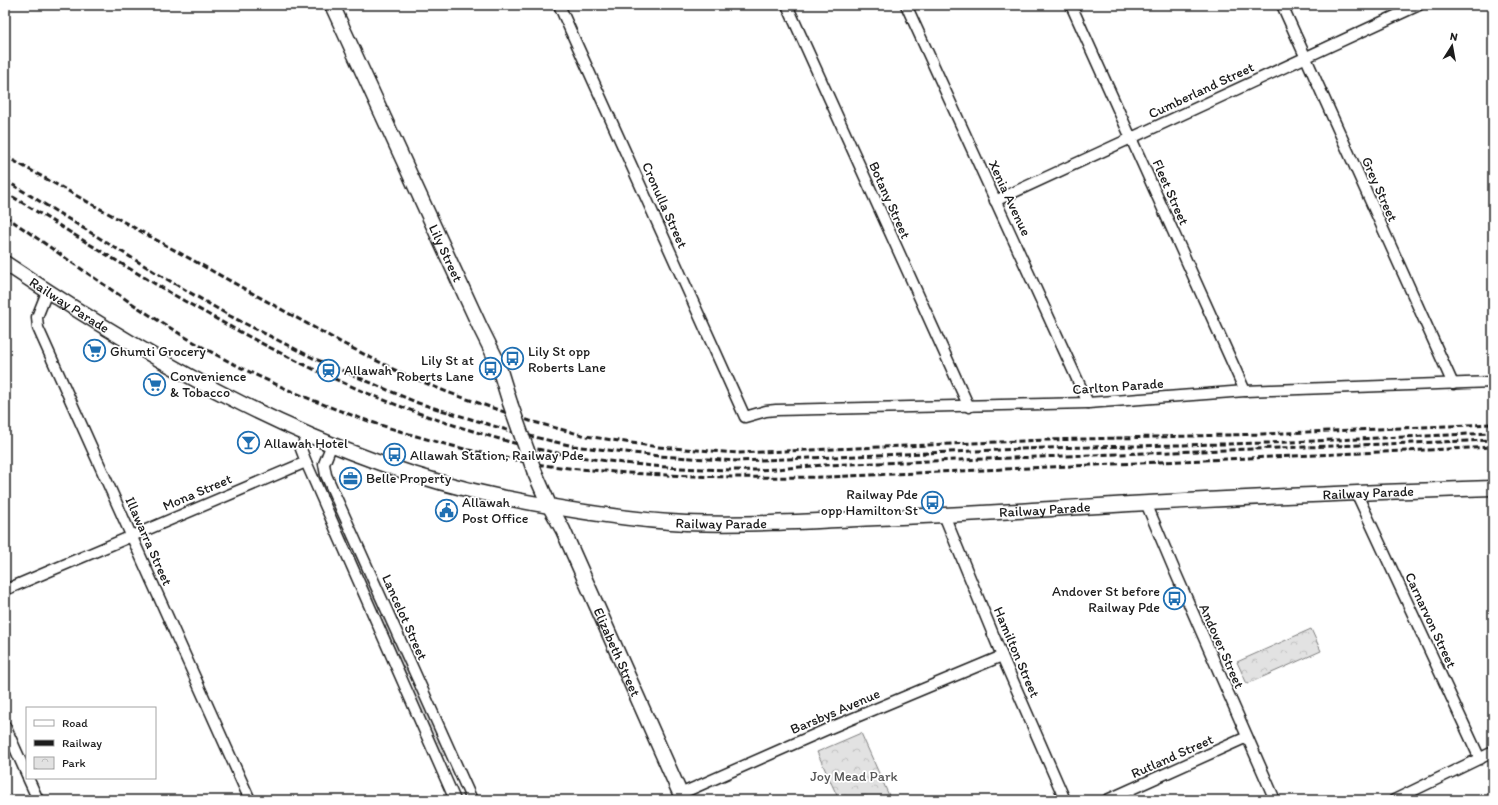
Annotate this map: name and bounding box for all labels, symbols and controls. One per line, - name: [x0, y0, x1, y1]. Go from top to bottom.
- north arrow: [1432, 26, 1472, 66]
- text: N: [1449, 30, 1459, 44]
- street label: Cumberland Street: [1146, 59, 1257, 122]
- street label: Grey Street: [1358, 154, 1401, 224]
- street label: Fleet Street: [1148, 157, 1193, 228]
- street label: Xenia Avenue: [985, 158, 1035, 239]
- street label: Botany Street: [865, 159, 914, 241]
- street label: Cronulla Street: [638, 160, 691, 251]
- street label: Lily Street: [425, 222, 466, 285]
- street label: Railway Parade: [26, 274, 113, 337]
- supermarket icon: Ghumti Grocery: [81, 338, 107, 364]
- place label: Ghumti Grocery: [110, 343, 206, 360]
- place label: Lily St opp Roberts Lane: [528, 343, 606, 376]
- bus stop icon: Lily St opp Roberts Lane: [499, 346, 525, 372]
- place label: Lily St at Roberts Lane: [396, 352, 474, 385]
- bus stop icon: Lily St at Roberts Lane: [477, 355, 503, 381]
- station icon: Allawah: [315, 357, 341, 383]
- place label: Allawah: [344, 362, 393, 379]
- place label: Convenience & Tobacco: [170, 368, 247, 401]
- supermarket icon: Convenience & Tobacco: [141, 371, 167, 397]
- street label: Carlton Parade: [1072, 375, 1165, 398]
- bar icon: Allawah Hotel: [236, 430, 262, 456]
- place label: Allawah Hotel: [264, 435, 348, 452]
- bus stop icon: Allawah Station, Railway Pde: [381, 442, 407, 468]
- place label: Allawah Station, Railway Pde: [410, 447, 584, 464]
- office icon: Belle Property: [338, 465, 364, 491]
- street label: Mona Street: [160, 470, 234, 515]
- place label: Belle Property: [366, 470, 452, 487]
- street label: Railway Parade: [1322, 483, 1415, 503]
- place label: Railway Pde opp Hamilton St: [821, 486, 918, 519]
- bus stop icon: Railway Pde opp Hamilton St: [920, 489, 946, 515]
- street label: Illawarra Street: [121, 494, 176, 588]
- place label: Allawah Post Office: [462, 494, 529, 527]
- public building icon: Allawah Post Office: [433, 497, 459, 523]
- street label: Railway Parade: [999, 498, 1091, 521]
- street label: Railway Parade: [675, 514, 767, 533]
- street label: Carnarvon Street: [1401, 570, 1460, 671]
- street label: Lancelot Street: [378, 572, 431, 663]
- place label: Andover St before Railway Pde: [1052, 583, 1160, 616]
- bus stop icon: Andover St before Railway Pde: [1162, 586, 1188, 612]
- street label: Andover Street: [1195, 601, 1248, 691]
- street label: Hamilton Street: [990, 604, 1043, 700]
- street label: Elizabeth Street: [590, 605, 644, 699]
- street label: Barsbys Avenue: [788, 685, 883, 738]
- legend: [26, 707, 156, 779]
- text: Road: [62, 716, 88, 730]
- street label: Rutland Street: [1128, 731, 1216, 782]
- text: Railway: [62, 736, 102, 750]
- text: Park: [62, 756, 86, 770]
- park label: Joy Mead Park: [810, 768, 899, 785]

